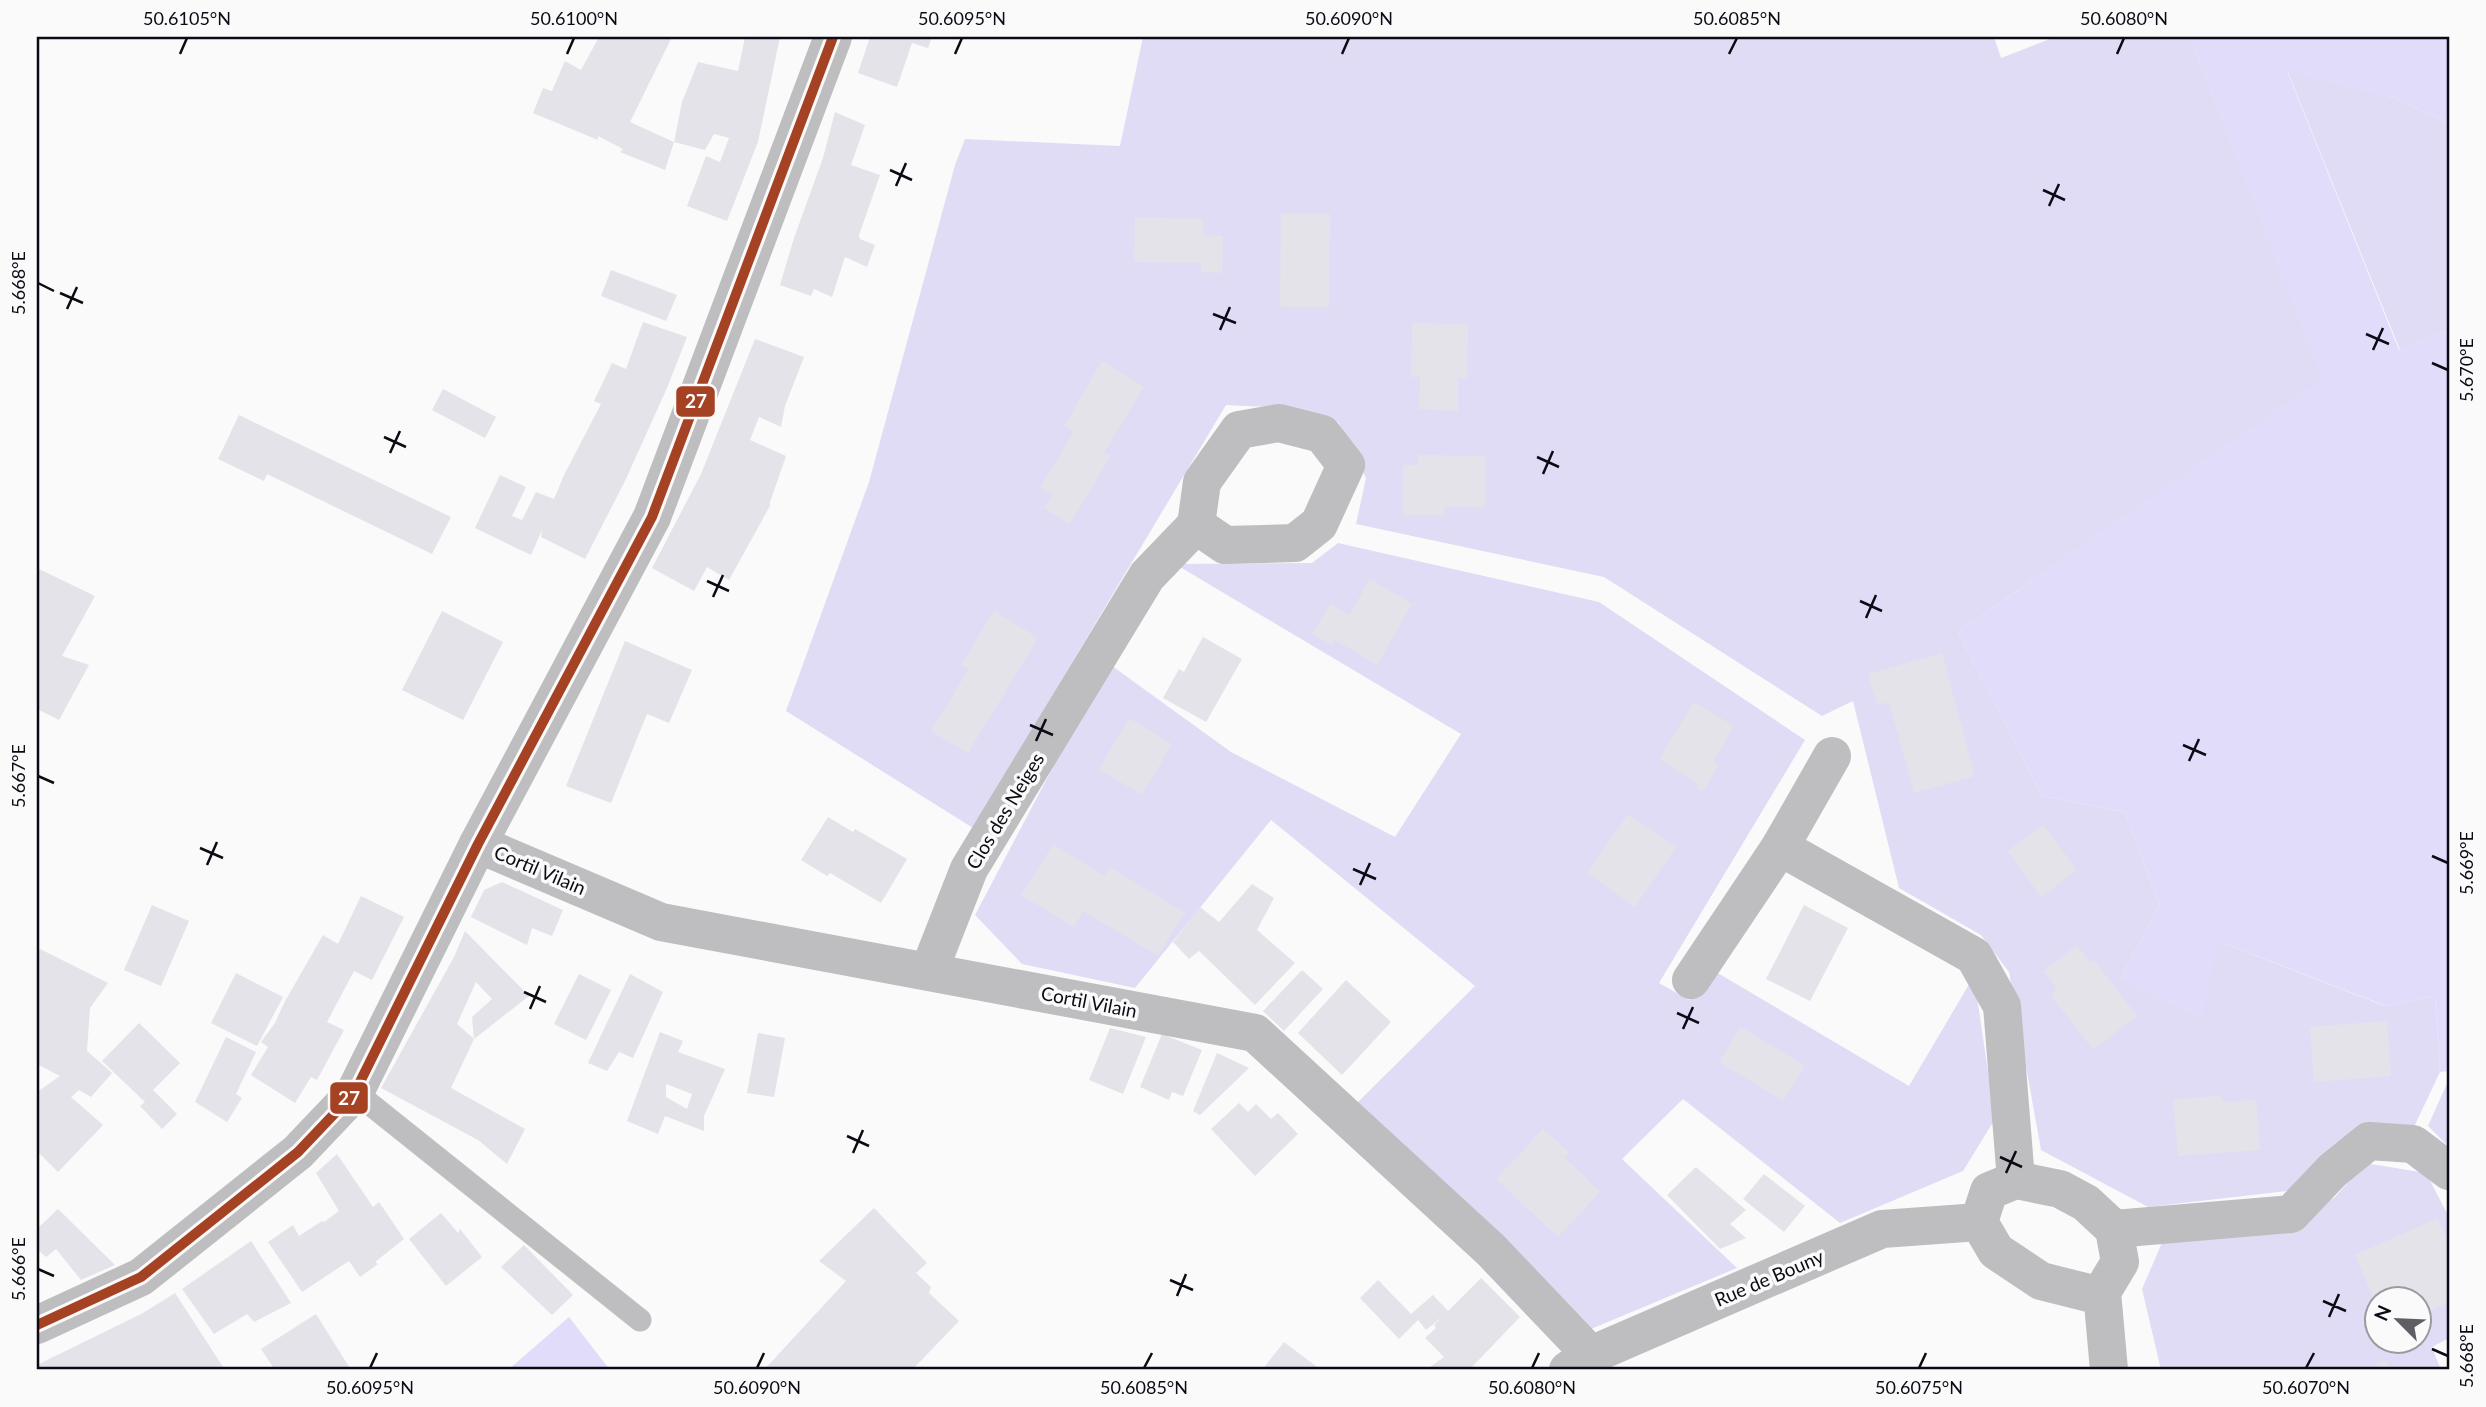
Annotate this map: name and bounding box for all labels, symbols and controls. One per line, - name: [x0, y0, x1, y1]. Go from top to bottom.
- text: 50.6105°N: [143, 7, 231, 29]
- text: 50.6100°N: [530, 7, 618, 29]
- text: 50.6095°N: [918, 7, 1006, 29]
- text: 50.6090°N: [1305, 7, 1393, 29]
- text: 50.6085°N: [1693, 7, 1781, 29]
- text: 50.6080°N: [2080, 7, 2168, 29]
- text: 5.668°E: [7, 251, 29, 315]
- text: 5.670°E: [2455, 338, 2477, 402]
- line badge: 27: [675, 385, 716, 418]
- text: 27: [685, 389, 707, 412]
- text: 5.667°E: [7, 744, 29, 808]
- street label: Clos des Neiges: [961, 748, 1048, 873]
- text: 5.669°E: [2455, 831, 2477, 895]
- street label: Cortil Vilain: [491, 840, 589, 899]
- street label: Cortil Vilain: [1039, 981, 1139, 1022]
- line badge: 27: [329, 1081, 369, 1115]
- text: 27: [338, 1086, 360, 1109]
- text: 5.666°E: [7, 1237, 29, 1301]
- street label: Rue de Bouny: [1711, 1244, 1827, 1311]
- north arrow: [2364, 1284, 2434, 1354]
- text: N: [2369, 1302, 2395, 1324]
- text: 5.668°E: [2455, 1324, 2477, 1388]
- text: 50.6095°N: [326, 1376, 414, 1398]
- text: 50.6090°N: [713, 1376, 801, 1398]
- text: 50.6085°N: [1100, 1376, 1188, 1398]
- text: 50.6080°N: [1488, 1376, 1576, 1398]
- text: 50.6075°N: [1875, 1376, 1963, 1398]
- text: 50.6070°N: [2262, 1376, 2350, 1398]

